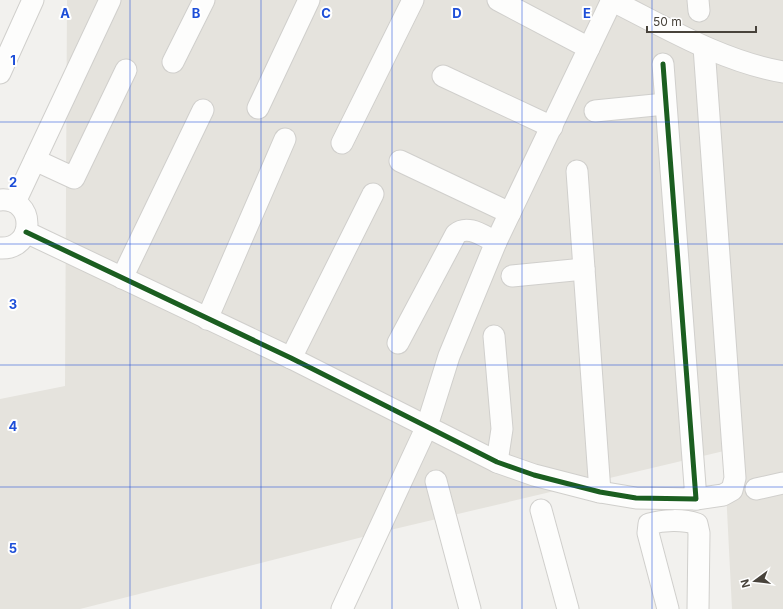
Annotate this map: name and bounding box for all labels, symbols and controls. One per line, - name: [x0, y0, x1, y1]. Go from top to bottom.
- text: A: [60, 5, 70, 21]
- text: B: [192, 5, 201, 21]
- text: C: [321, 5, 331, 21]
- text: D: [452, 5, 462, 21]
- text: E: [583, 5, 591, 21]
- scale bar: [647, 8, 756, 34]
- text: 50 m: [653, 14, 682, 29]
- text: 1: [10, 52, 16, 68]
- text: 2: [9, 174, 17, 190]
- text: 3: [9, 296, 17, 312]
- text: 4: [9, 418, 18, 434]
- text: 5: [9, 540, 17, 556]
- north arrow: [735, 561, 775, 601]
- text: N: [737, 578, 753, 589]

